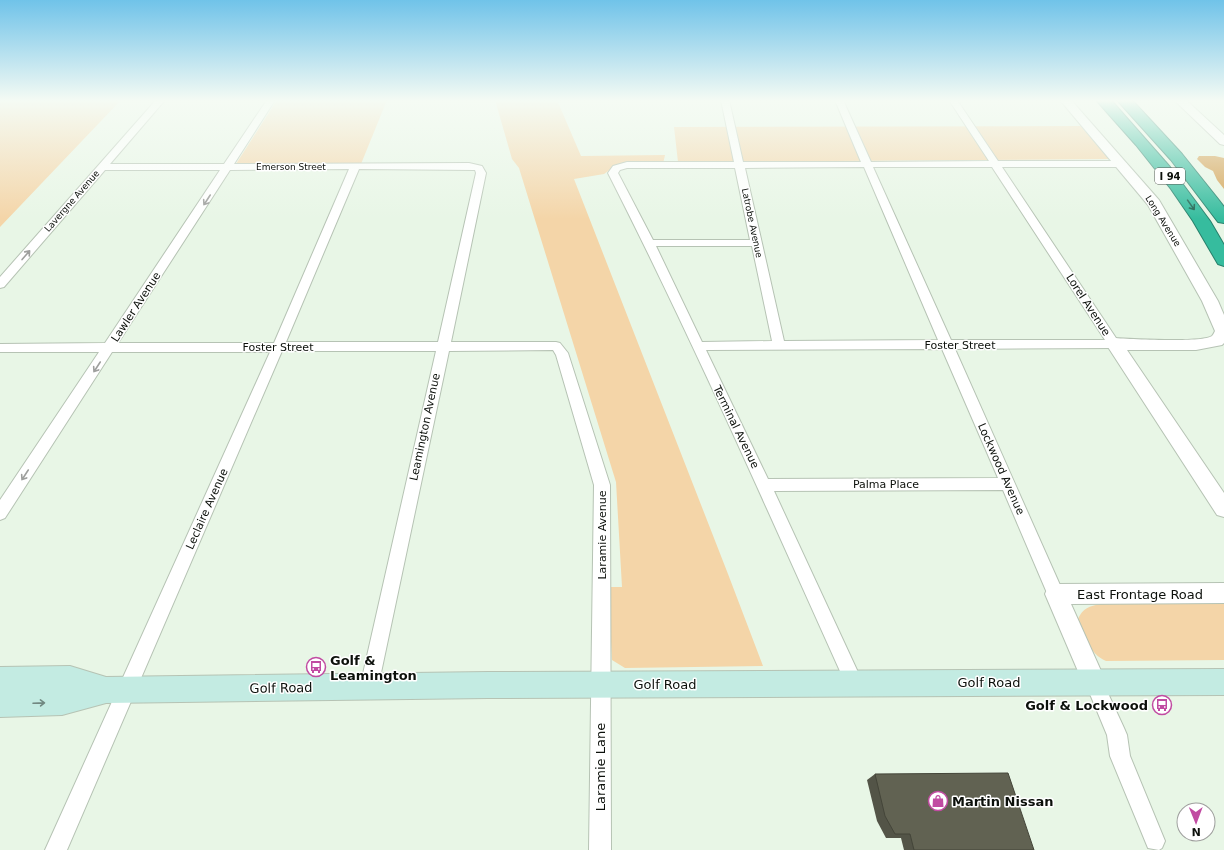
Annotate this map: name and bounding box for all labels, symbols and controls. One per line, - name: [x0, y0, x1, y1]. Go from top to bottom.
- street label: Emerson Street: [256, 162, 326, 172]
- street label: Lavergne Avenue: [43, 168, 102, 234]
- road number: I 94: [1155, 168, 1185, 184]
- street label: Latrobe Avenue: [740, 187, 764, 259]
- one-way arrow: [202, 194, 211, 205]
- street label: Long Avenue: [1143, 194, 1183, 249]
- one-way arrow: [1187, 199, 1195, 210]
- one-way arrow: [21, 250, 30, 260]
- street label: Lawler Avenue: [109, 269, 164, 344]
- street label: Lorel Avenue: [1063, 272, 1113, 339]
- street label: Foster Street: [925, 339, 996, 352]
- street label: Foster Street: [243, 341, 314, 354]
- one-way arrow: [92, 361, 101, 372]
- street label: Leamington Avenue: [407, 372, 443, 482]
- street label: Terminal Avenue: [710, 382, 762, 471]
- street label: Lockwood Avenue: [975, 421, 1027, 517]
- street label: Leclaire Avenue: [183, 466, 231, 551]
- one-way arrow: [21, 469, 29, 480]
- street label: Palma Place: [853, 478, 919, 491]
- street label: Laramie Avenue: [596, 490, 609, 580]
- street label: East Frontage Road: [1077, 587, 1203, 602]
- place label: Golf & Leamington: [330, 653, 417, 683]
- bus stop icon: Golf & Leamington: [305, 656, 327, 678]
- street label: Golf Road: [958, 675, 1020, 690]
- street label: Golf Road: [634, 677, 696, 692]
- street label: Golf Road: [249, 680, 313, 696]
- bus stop icon: Golf & Lockwood: [1151, 694, 1173, 716]
- place label: Golf & Lockwood: [1025, 698, 1148, 713]
- one-way arrow: [32, 699, 45, 707]
- street label: Laramie Lane: [593, 723, 608, 811]
- shop icon: Martin Nissan: [927, 790, 949, 812]
- place label: Martin Nissan: [952, 794, 1053, 809]
- north arrow: [1176, 802, 1216, 842]
- text: N: [1191, 825, 1201, 838]

